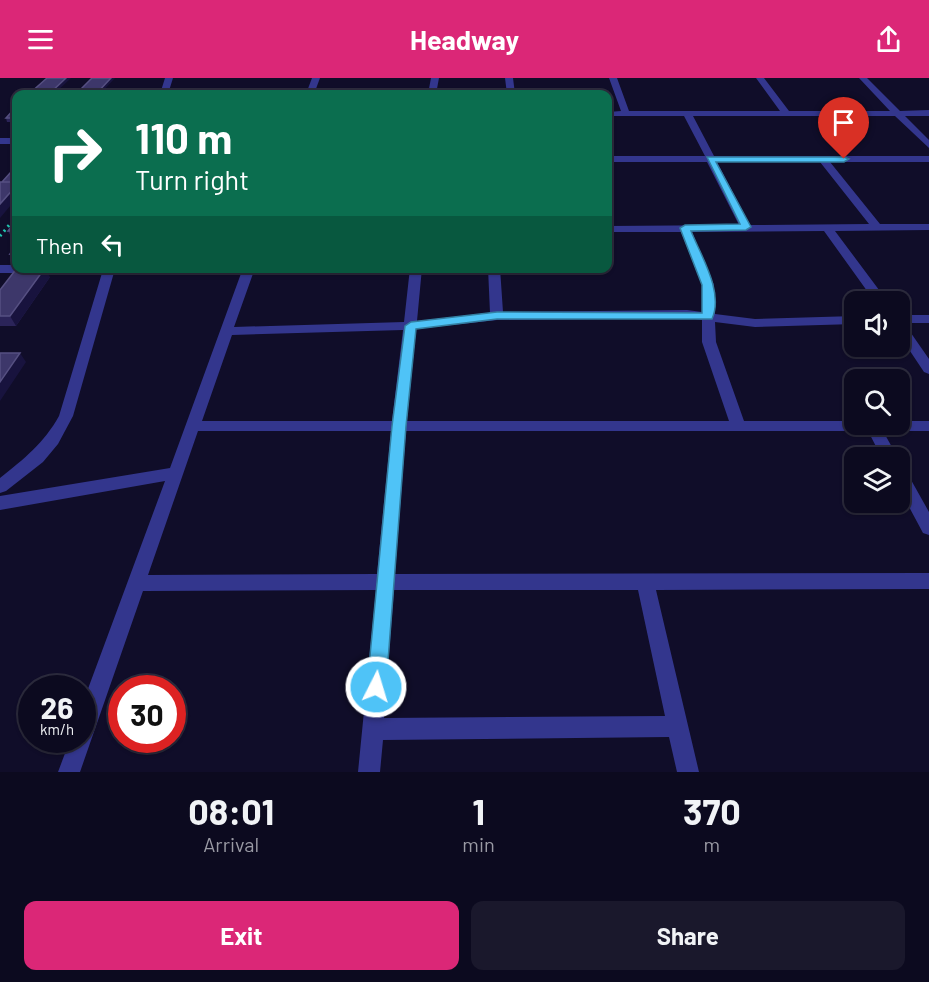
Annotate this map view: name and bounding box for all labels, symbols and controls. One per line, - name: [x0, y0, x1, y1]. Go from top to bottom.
- icon: menu: [24, 23, 57, 56]
- text: Headway: [410, 23, 519, 55]
- icon: share: [872, 23, 905, 56]
- pin: [818, 97, 869, 159]
- icon: arrive: [827, 106, 860, 139]
- text: 110 m: [135, 112, 232, 162]
- icon: right: [36, 114, 114, 192]
- text: Turn right: [135, 163, 249, 195]
- icon: left: [96, 228, 129, 261]
- text: Then: [36, 232, 84, 258]
- map controls: [844, 291, 910, 513]
- button: sound: [844, 291, 910, 357]
- button: search: [844, 369, 910, 435]
- button: layers: [844, 447, 910, 513]
- position arrow: [344, 655, 408, 719]
- speed limit sign: 30: [108, 675, 186, 753]
- text: 26: [41, 689, 73, 725]
- text: km/h: [40, 720, 74, 738]
- text: 08:01: [188, 789, 274, 832]
- text: 1: [472, 789, 485, 832]
- text: 370: [683, 789, 741, 832]
- text: Arrival: [203, 832, 259, 856]
- text: min: [462, 832, 495, 856]
- text: m: [704, 832, 720, 856]
- button: Exit: [24, 901, 459, 970]
- button: Share: [471, 901, 905, 970]

